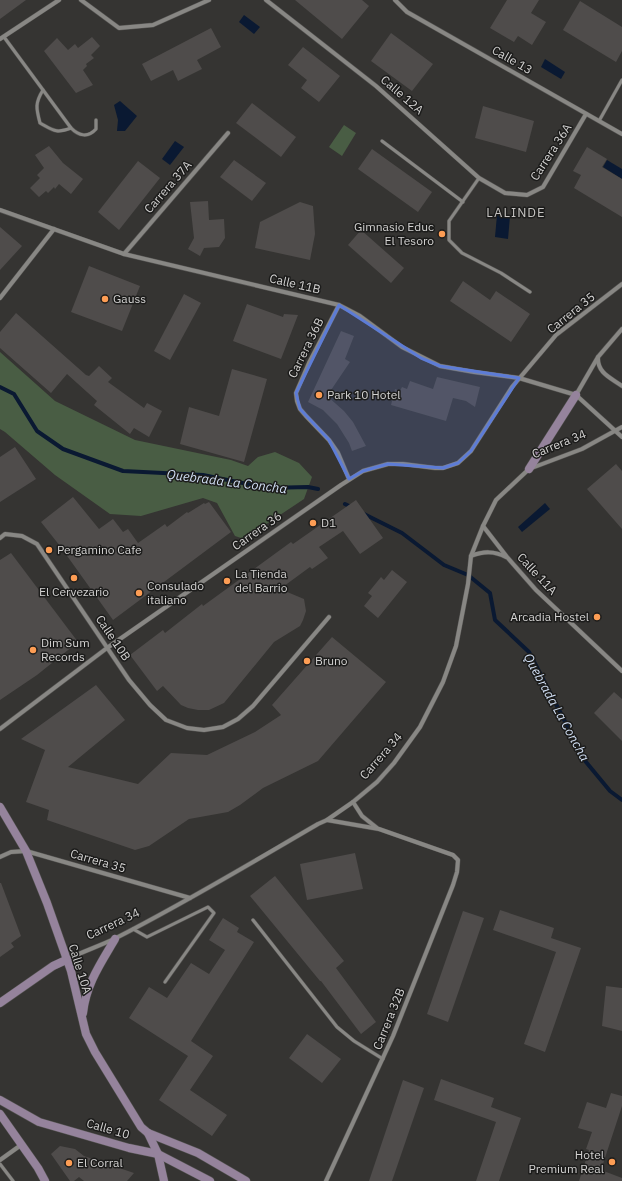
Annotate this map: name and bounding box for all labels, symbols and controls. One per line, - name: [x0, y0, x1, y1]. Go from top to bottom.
- street label: Calle 13: [489, 42, 535, 77]
- street label: Calle 12A: [378, 72, 427, 117]
- street label: Carrera 36A: [527, 120, 575, 183]
- street label: Carrera 37A: [141, 157, 195, 216]
- district label: LALINDE: [486, 204, 546, 221]
- place label: Gimnasio Educ El Tesoro: [354, 219, 434, 248]
- marker: Gimnasio Educ El Tesoro: [437, 229, 447, 239]
- street label: Calle 11B: [268, 270, 322, 297]
- street label: Carrera 35: [544, 289, 598, 336]
- place label: Gauss: [113, 291, 146, 306]
- marker: Gauss: [100, 294, 110, 304]
- street label: Carrera 36B: [285, 315, 327, 380]
- place label: Park 10 Hotel: [327, 387, 401, 402]
- marker: Park 10 Hotel: [314, 390, 324, 400]
- street label: Carrera 34: [529, 426, 588, 461]
- water label: Quebrada La Concha: [166, 466, 288, 497]
- street label: Carrera 36: [229, 508, 284, 553]
- place label: D1: [321, 515, 336, 530]
- marker: D1: [308, 518, 318, 528]
- place label: Pergamino Cafe: [57, 542, 142, 557]
- marker: Pergamino Cafe: [44, 545, 54, 555]
- street label: Calle 11A: [514, 550, 561, 598]
- place label: La Tienda del Barrio: [235, 566, 288, 595]
- marker: El Cervezario: [69, 573, 79, 583]
- marker: La Tienda del Barrio: [222, 576, 232, 586]
- place label: Consulado italiano: [147, 578, 204, 607]
- place label: El Cervezario: [39, 584, 109, 599]
- marker: Consulado italiano: [134, 588, 144, 598]
- place label: Arcadia Hostel: [510, 609, 589, 624]
- street label: Calle 10B: [93, 612, 134, 664]
- marker: Arcadia Hostel: [592, 612, 602, 622]
- place label: Dim Sum Records: [41, 635, 90, 664]
- marker: Dim Sum Records: [28, 645, 38, 655]
- water label: Quebrada La Concha: [520, 650, 593, 764]
- place label: Bruno: [315, 653, 348, 668]
- marker: Bruno: [302, 656, 312, 666]
- street label: Carrera 34: [356, 729, 405, 782]
- street label: Carrera 35: [69, 845, 128, 876]
- street label: Carrera 34: [84, 905, 142, 942]
- street label: Calle 10A: [66, 942, 95, 996]
- street label: Carrera 32B: [369, 986, 408, 1052]
- street label: Calle 10: [85, 1115, 131, 1142]
- place label: Hotel Premium Real: [529, 1147, 604, 1176]
- place label: El Corral: [77, 1155, 123, 1170]
- marker: Hotel Premium Real: [607, 1157, 617, 1167]
- marker: El Corral: [64, 1158, 74, 1168]

